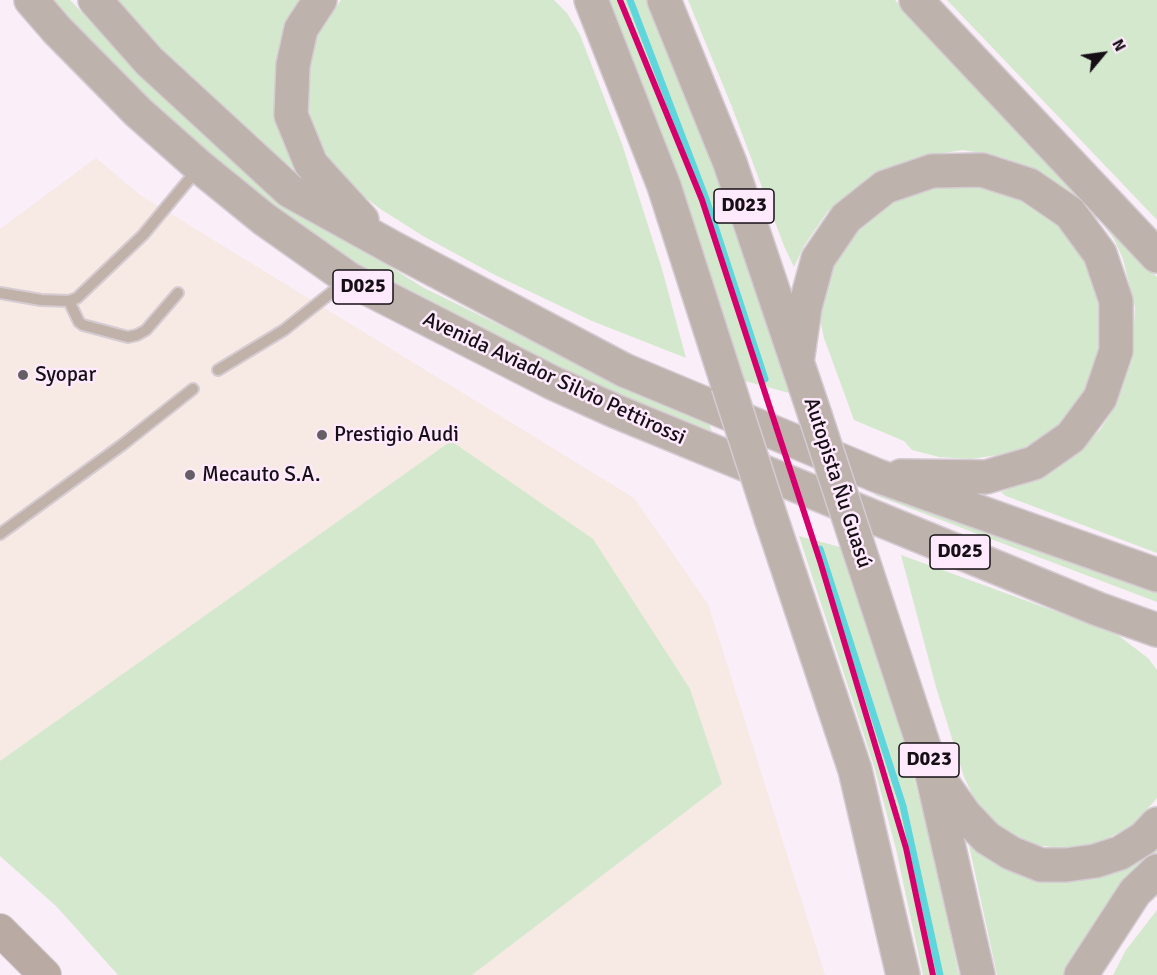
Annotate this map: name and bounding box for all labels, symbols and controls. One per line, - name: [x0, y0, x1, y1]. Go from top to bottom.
- north arrow: [1073, 24, 1133, 84]
- text: N: [1107, 36, 1130, 55]
- road number: D023: [714, 189, 774, 223]
- road number: D025: [333, 270, 393, 304]
- street label: Avenida Aviador Silvio Pettirossi: [419, 307, 689, 451]
- place label: Syopar: [35, 362, 96, 388]
- marker: Syopar: [16, 368, 30, 382]
- street label: Autopista Ñu Guasú: [798, 395, 876, 571]
- place label: Prestigio Audi: [334, 422, 459, 448]
- marker: Prestigio Audi: [315, 428, 329, 442]
- place label: Mecauto S.A.: [202, 462, 321, 488]
- marker: Mecauto S.A.: [183, 468, 197, 482]
- road number: D025: [930, 535, 990, 569]
- road number: D023: [899, 743, 959, 777]

